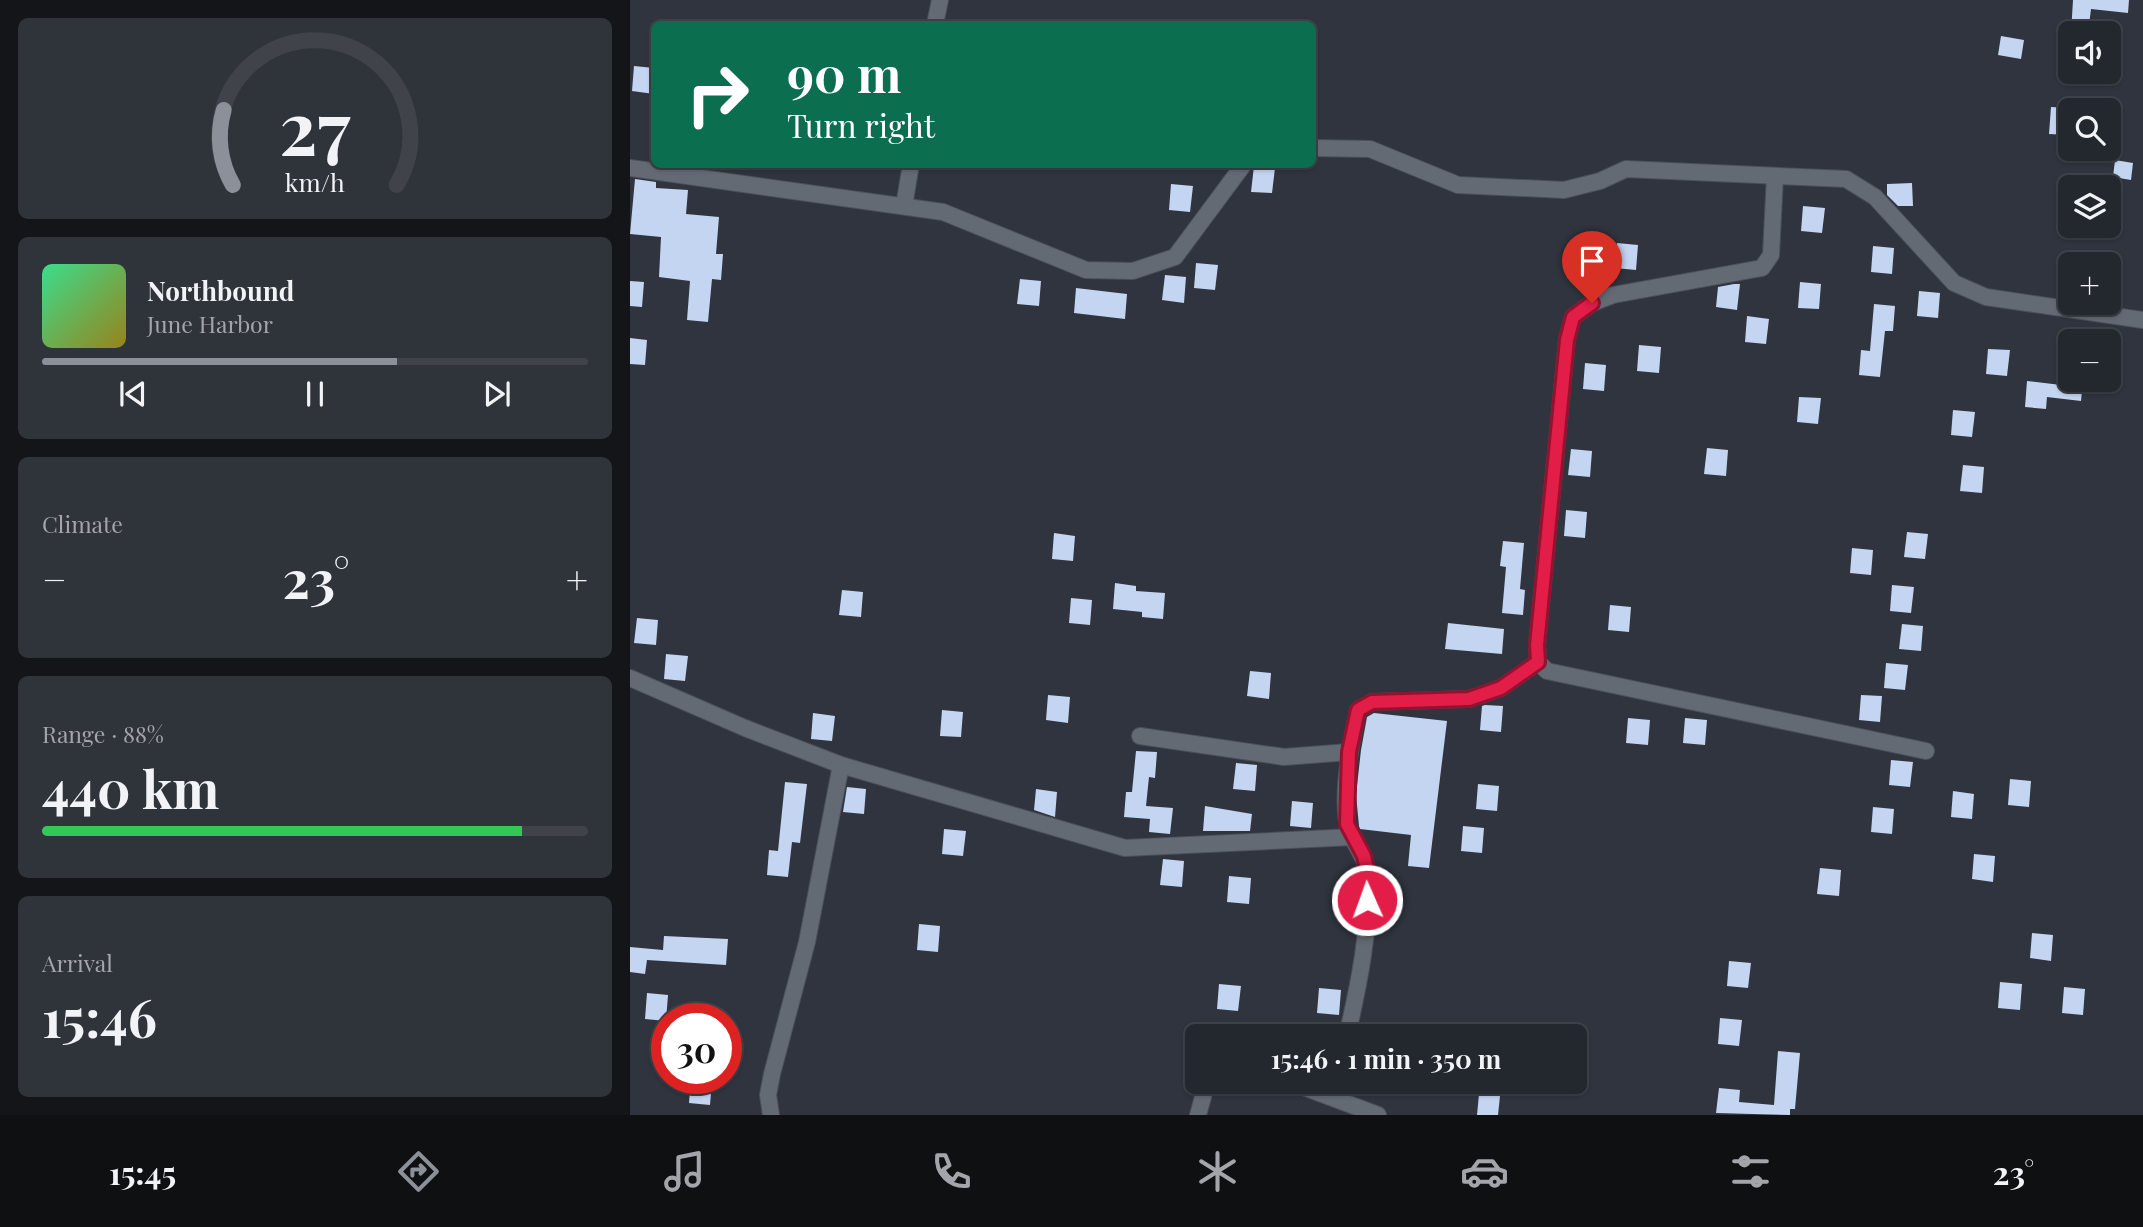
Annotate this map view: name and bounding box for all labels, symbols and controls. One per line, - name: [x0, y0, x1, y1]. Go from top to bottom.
- map controls: [2058, 21, 2121, 392]
- button: sound: [2058, 21, 2121, 84]
- text: 90 m: [787, 40, 901, 105]
- icon: right: [672, 49, 763, 140]
- text: 27: [279, 76, 351, 173]
- button: search: [2058, 98, 2121, 161]
- text: Turn right: [787, 103, 935, 146]
- text: km/h: [285, 165, 345, 198]
- button: layers: [2058, 175, 2121, 238]
- pin: [1562, 231, 1622, 303]
- icon: arrive: [1573, 242, 1611, 280]
- button: +: [2058, 252, 2121, 315]
- text: Northbound: [147, 273, 294, 308]
- text: June Harbor: [147, 308, 273, 339]
- button: −: [2058, 329, 2121, 392]
- icon: previous: [114, 375, 152, 413]
- icon: pause: [296, 375, 334, 413]
- icon: next: [478, 375, 516, 413]
- text: Climate: [42, 508, 123, 539]
- text: 23°: [283, 543, 350, 612]
- text: −: [42, 553, 67, 604]
- text: +: [566, 553, 588, 604]
- text: Range · 88%: [42, 718, 164, 749]
- text: 440 km: [42, 753, 219, 822]
- position arrow: [1330, 863, 1404, 937]
- text: Arrival: [42, 947, 113, 978]
- text: 15:46: [42, 982, 157, 1051]
- speed limit sign: 30: [651, 1003, 742, 1094]
- text: 15:46 · 1 min · 350 m: [1271, 1041, 1501, 1076]
- icon: directions: [394, 1147, 443, 1196]
- icon: music: [660, 1147, 709, 1196]
- icon: phone: [927, 1147, 976, 1196]
- icon: climate: [1193, 1147, 1242, 1196]
- icon: car: [1460, 1147, 1509, 1196]
- icon: filters: [1726, 1147, 1775, 1196]
- text: 15:45: [109, 1150, 176, 1193]
- text: 23°: [1993, 1150, 2034, 1193]

